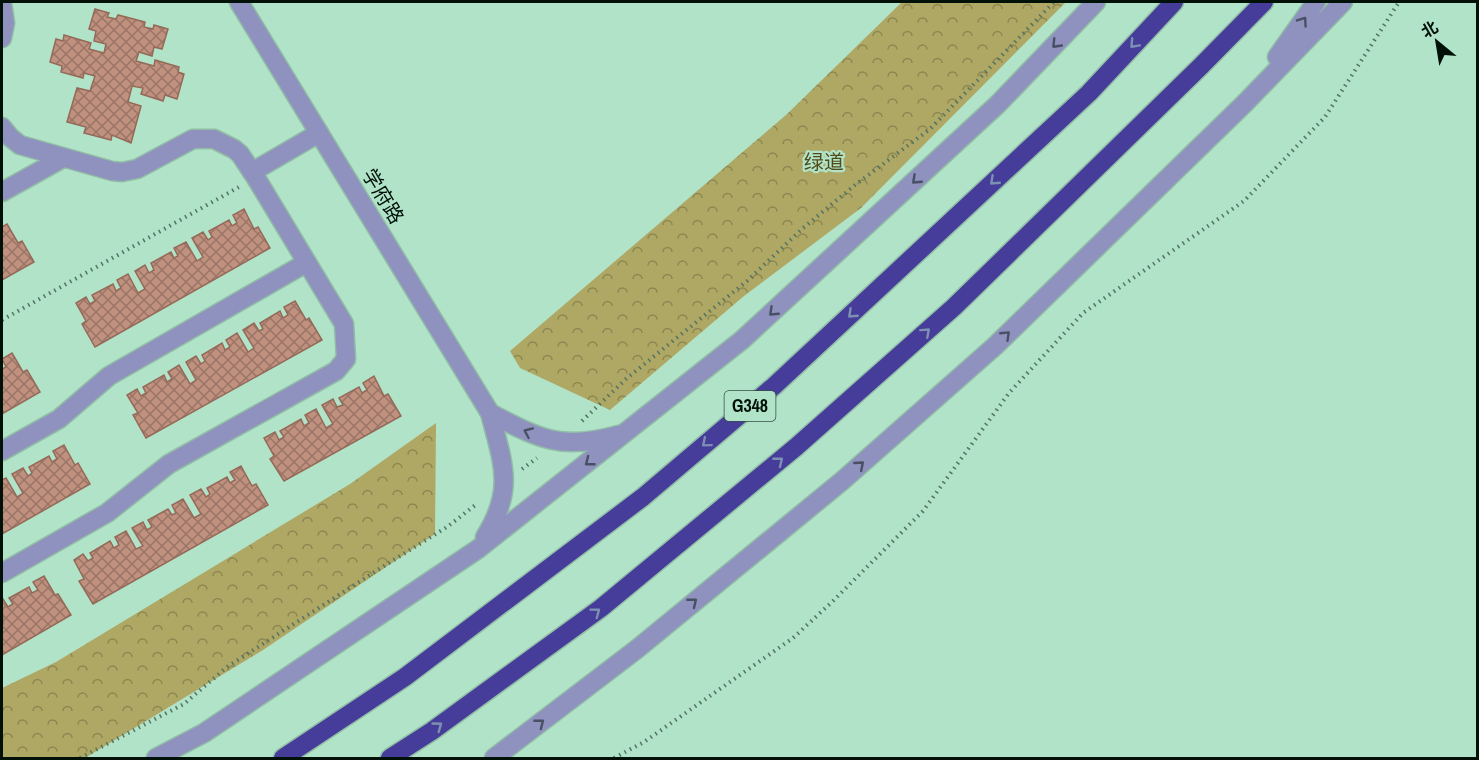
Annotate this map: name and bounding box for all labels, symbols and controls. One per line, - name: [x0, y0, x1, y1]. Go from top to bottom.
- north arrow: [1407, 12, 1467, 72]
- text: 北: [1417, 15, 1442, 43]
- one-way arrow: [1296, 16, 1307, 27]
- one-way arrow: [1052, 37, 1063, 47]
- one-way arrow: [1130, 38, 1141, 48]
- park label: 绿道: [804, 148, 844, 175]
- street label: 学府路: [356, 163, 410, 228]
- one-way arrow: [912, 173, 923, 184]
- one-way arrow: [991, 173, 1002, 184]
- one-way arrow: [769, 305, 779, 316]
- one-way arrow: [848, 306, 859, 317]
- one-way arrow: [919, 328, 930, 339]
- one-way arrow: [999, 332, 1010, 343]
- road number: G348: [724, 391, 776, 421]
- one-way arrow: [523, 427, 534, 439]
- one-way arrow: [702, 436, 713, 447]
- one-way arrow: [585, 454, 596, 465]
- one-way arrow: [772, 458, 783, 469]
- one-way arrow: [853, 461, 864, 472]
- one-way arrow: [687, 599, 698, 610]
- one-way arrow: [590, 608, 601, 619]
- one-way arrow: [534, 719, 545, 730]
- one-way arrow: [432, 722, 443, 733]

